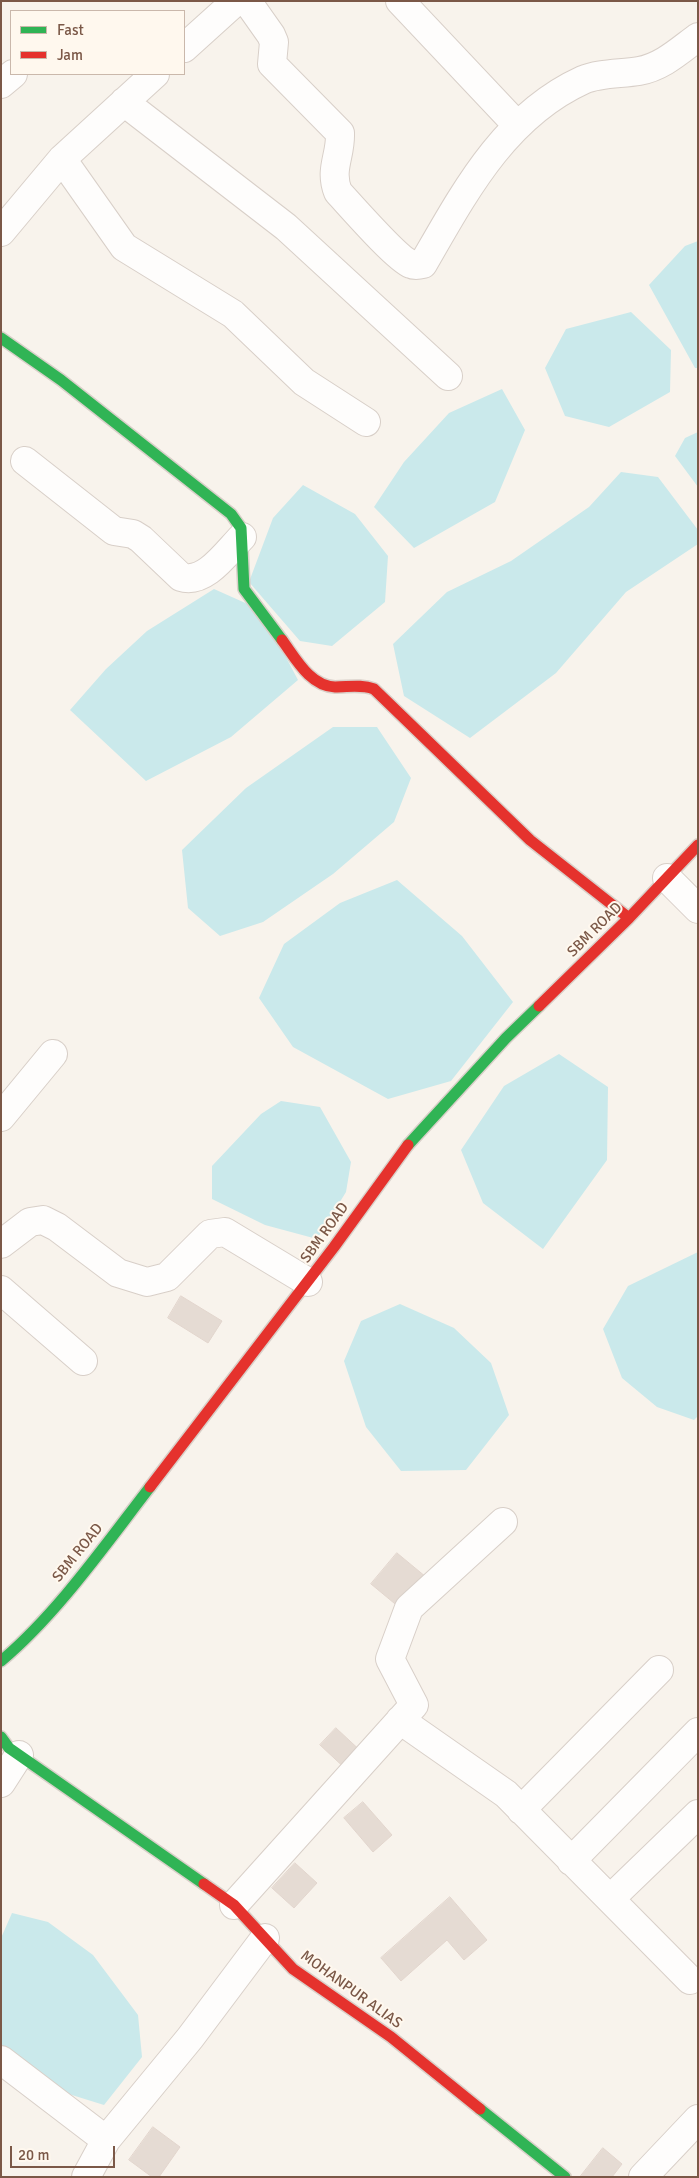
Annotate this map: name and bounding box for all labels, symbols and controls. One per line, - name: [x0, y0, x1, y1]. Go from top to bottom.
- legend: [10, 10, 185, 75]
- text: Fast: [57, 21, 84, 39]
- text: Jam: [57, 46, 83, 64]
- street label: SBM ROAD: [564, 899, 626, 961]
- street label: SBM ROAD: [297, 1199, 353, 1267]
- street label: SBM ROAD: [49, 1520, 107, 1586]
- street label: MOHANPUR ALIAS: [297, 1947, 405, 2033]
- scale bar: [12, 2136, 118, 2168]
- text: 20 m: [18, 2146, 49, 2164]

